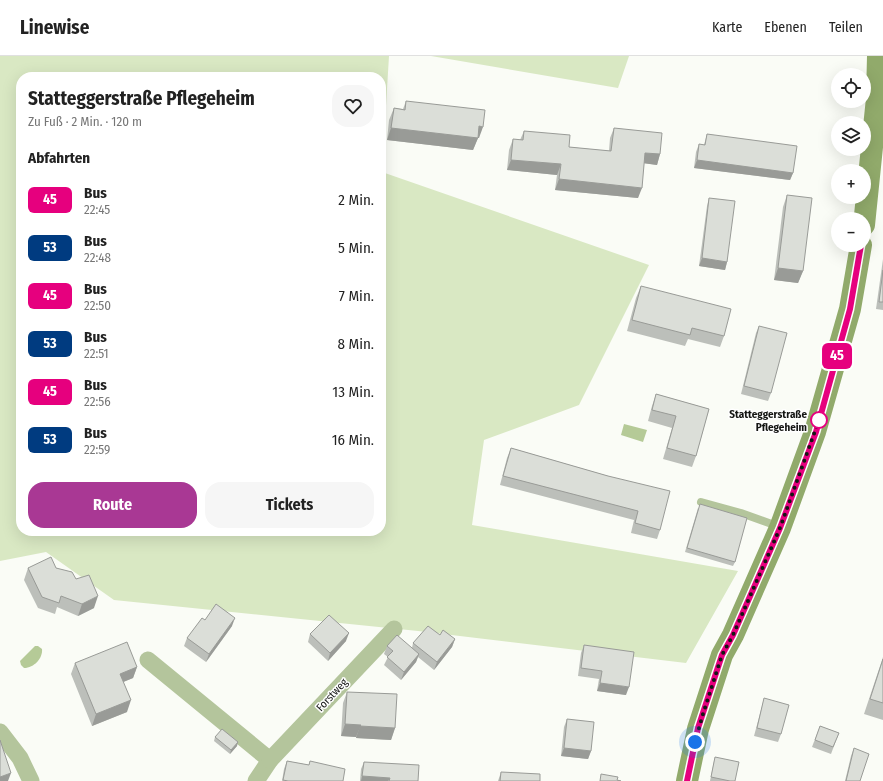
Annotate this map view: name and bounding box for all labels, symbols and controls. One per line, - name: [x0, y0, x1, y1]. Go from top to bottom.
- text: Linewise: [20, 16, 89, 39]
- text: Karte: [712, 19, 742, 36]
- text: Ebenen: [764, 19, 807, 36]
- text: Teilen: [829, 19, 863, 36]
- map controls: [831, 68, 871, 252]
- button: locate: [831, 68, 871, 108]
- button: heart: [332, 85, 374, 127]
- text: Statteggerstraße Pflegeheim: [28, 87, 255, 110]
- text: Zu Fuß · 2 Min. · 120 m: [28, 114, 142, 129]
- button: layers: [831, 116, 871, 156]
- text: Abfahrten: [28, 149, 90, 167]
- button: +: [831, 164, 871, 204]
- text: Bus: [84, 184, 107, 202]
- text: 45: [43, 191, 57, 208]
- text: 2 Min.: [338, 191, 374, 209]
- text: 22:45: [84, 202, 110, 217]
- button: −: [831, 212, 871, 252]
- text: Bus: [84, 232, 107, 250]
- text: 53: [43, 239, 57, 256]
- text: 5 Min.: [338, 239, 374, 257]
- text: 22:48: [84, 250, 111, 265]
- text: Bus: [84, 280, 107, 298]
- text: 45: [43, 287, 57, 304]
- text: 7 Min.: [339, 287, 374, 305]
- text: 22:50: [84, 298, 111, 313]
- text: Bus: [84, 328, 107, 346]
- text: 53: [43, 335, 57, 352]
- text: 8 Min.: [337, 335, 374, 353]
- line badge: 45: [819, 343, 855, 369]
- text: 22:51: [84, 346, 109, 361]
- text: 45: [830, 347, 844, 364]
- text: Bus: [84, 376, 107, 394]
- text: 45: [43, 383, 57, 400]
- text: 13 Min.: [332, 383, 374, 401]
- text: 22:56: [84, 394, 111, 409]
- place label: Statteggerstraße Pflegeheim: [729, 408, 807, 434]
- marker: Statteggerstraße Pflegeheim: [810, 411, 828, 429]
- text: Bus: [84, 424, 107, 442]
- text: 53: [43, 431, 57, 448]
- text: 16 Min.: [332, 431, 374, 449]
- text: 22:59: [84, 442, 110, 457]
- button: Route: [28, 482, 197, 528]
- button: Tickets: [205, 482, 374, 528]
- street label: Forstweg: [314, 675, 351, 714]
- your location: [685, 732, 705, 752]

